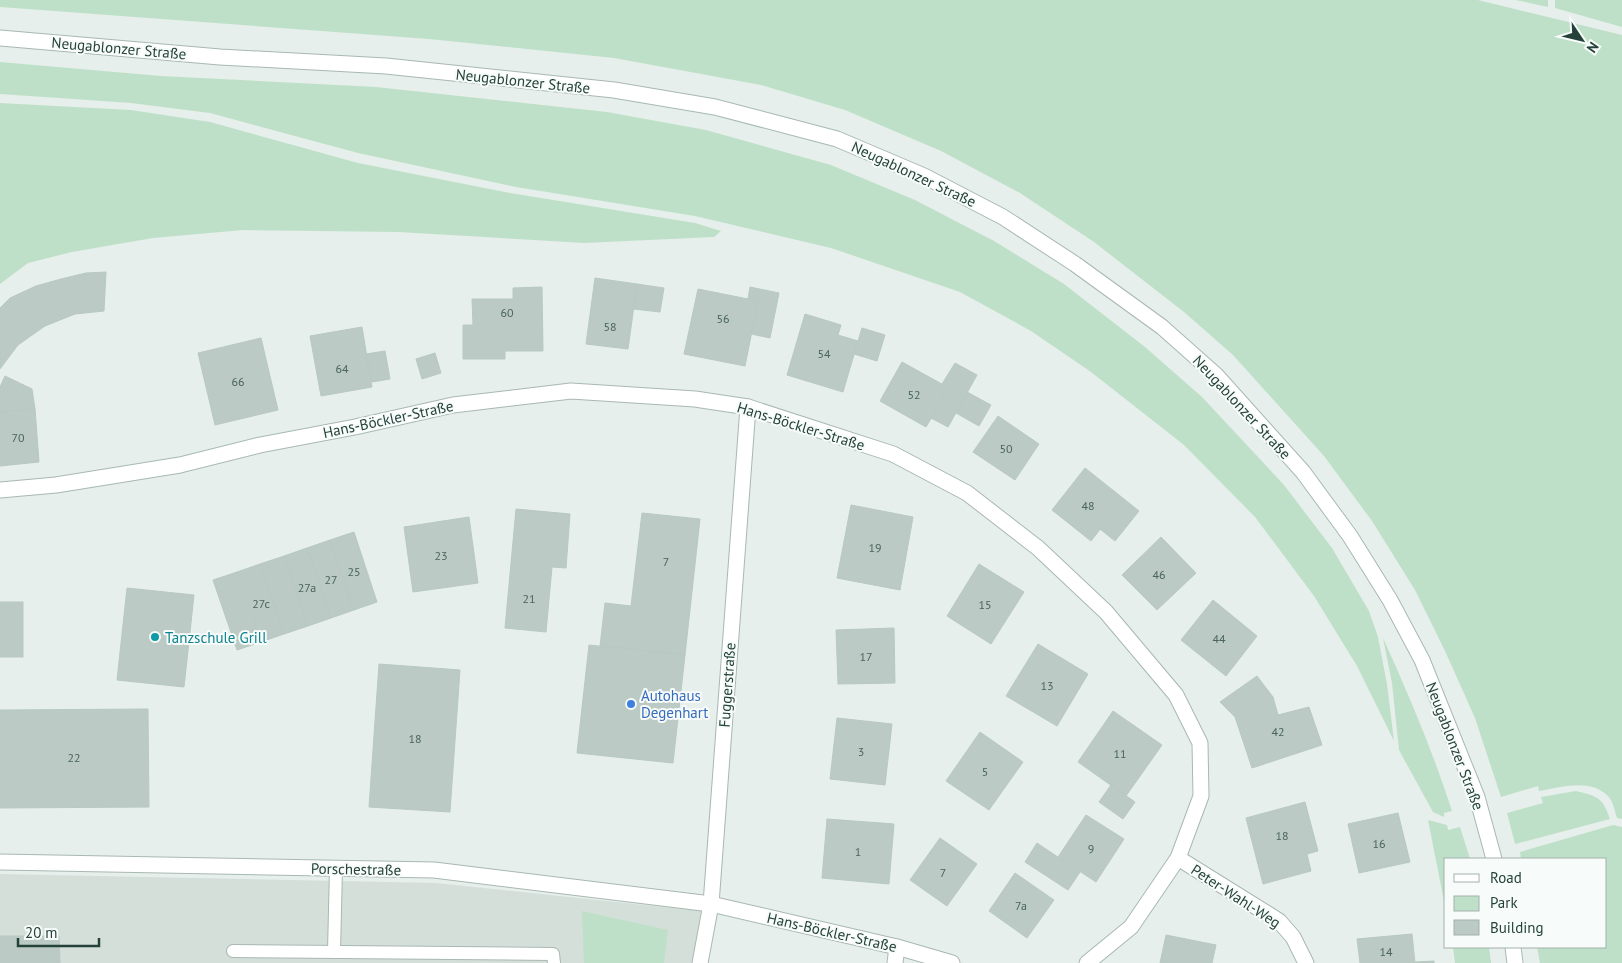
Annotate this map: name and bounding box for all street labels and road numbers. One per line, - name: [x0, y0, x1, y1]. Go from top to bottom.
- street label: Neugablonzer Straße: [51, 33, 187, 63]
- street label: Neugablonzer Straße: [455, 64, 591, 98]
- street label: Neugablonzer Straße: [849, 137, 979, 211]
- street label: Neugablonzer Straße: [1189, 351, 1295, 463]
- street label: Hans-Böckler-Straße: [321, 396, 455, 442]
- street label: Hans-Böckler-Straße: [735, 398, 867, 454]
- street label: Fuggerstraße: [715, 642, 739, 728]
- street label: Neugablonzer Straße: [1422, 679, 1488, 813]
- street label: Porschestraße: [311, 859, 401, 879]
- street label: Peter-Wahl-Weg: [1188, 860, 1284, 932]
- street label: Hans-Böckler-Straße: [765, 908, 899, 956]

